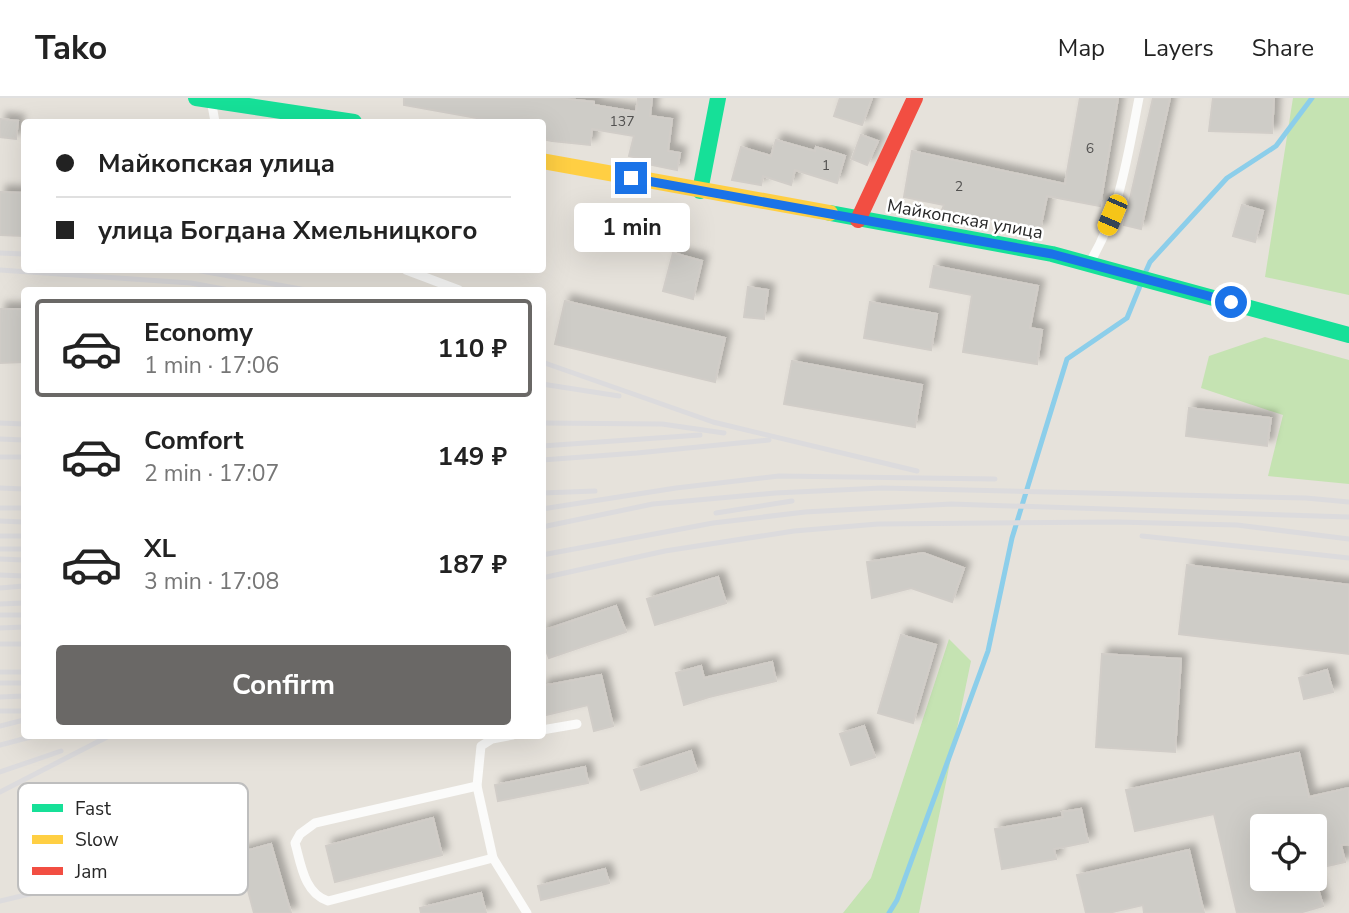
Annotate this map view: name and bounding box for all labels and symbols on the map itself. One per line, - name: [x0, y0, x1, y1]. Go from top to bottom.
- house number: 137: [609, 112, 635, 131]
- house number: 6: [1086, 139, 1094, 158]
- house number: 1: [822, 156, 830, 175]
- route end: [615, 162, 647, 194]
- house number: 2: [955, 177, 963, 196]
- car: [1095, 192, 1130, 238]
- street label: Майкопская улица: [885, 193, 1045, 245]
- callout: 1 min: [573, 202, 689, 252]
- route start: [1215, 286, 1247, 318]
- legend: [18, 783, 248, 895]
- text: Fast: [75, 796, 111, 822]
- text: Slow: [75, 827, 119, 853]
- text: Jam: [74, 859, 108, 885]

